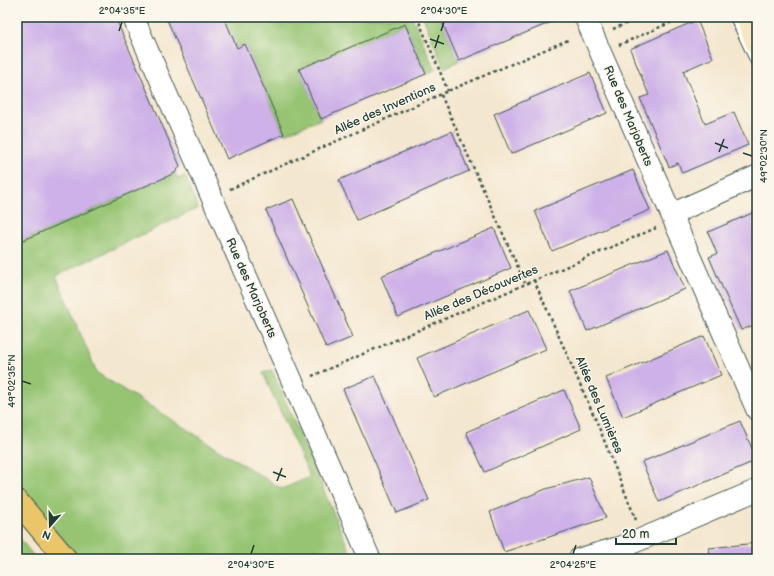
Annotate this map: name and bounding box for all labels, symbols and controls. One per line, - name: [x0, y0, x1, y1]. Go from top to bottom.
- text: 2°04'35"E: [99, 5, 146, 17]
- text: 2°04'30"E: [421, 5, 468, 17]
- street label: Rue des Marjoberts: [600, 63, 656, 169]
- street label: Allée des Inventions: [332, 80, 438, 138]
- text: 49°02'30"N: [758, 129, 770, 183]
- street label: Rue des Marjoberts: [222, 236, 280, 340]
- street label: Allée des Découvertes: [422, 262, 540, 324]
- text: 49°02'35"N: [6, 354, 18, 408]
- street label: Allée des Lumières: [572, 354, 626, 456]
- north arrow: [30, 506, 70, 546]
- scale bar: [616, 520, 676, 546]
- text: N: [41, 527, 53, 542]
- text: 20 m: [622, 527, 649, 542]
- text: 2°04'30"E: [228, 559, 275, 571]
- text: 2°04'25"E: [550, 559, 597, 571]

